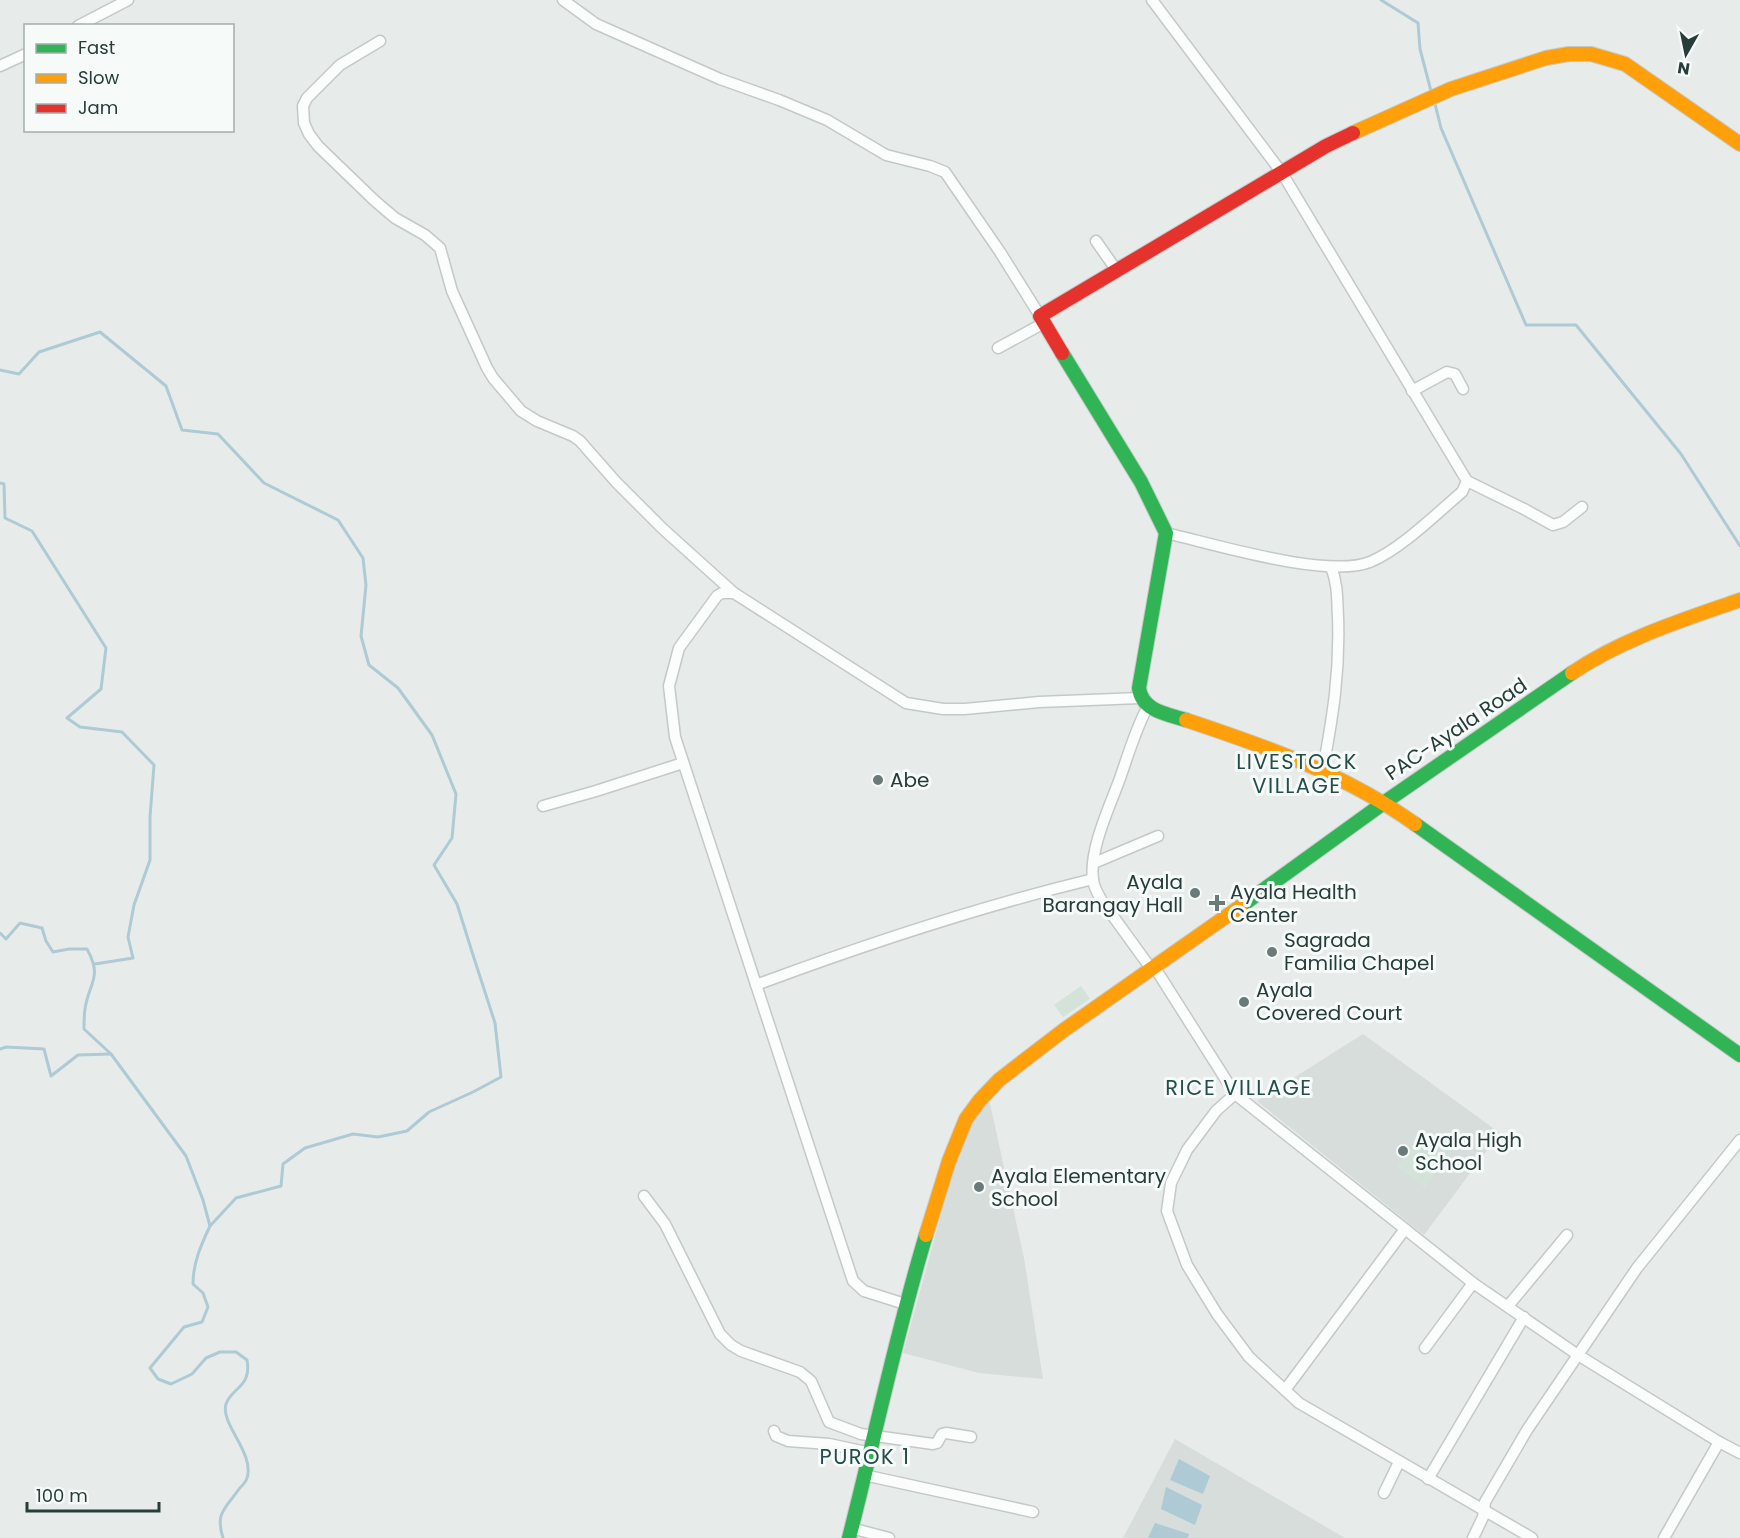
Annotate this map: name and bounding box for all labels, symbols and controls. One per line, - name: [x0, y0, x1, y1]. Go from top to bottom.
- legend: [24, 24, 234, 132]
- north arrow: [1656, 24, 1716, 84]
- text: Fast: [78, 35, 115, 60]
- text: N: [1676, 56, 1691, 81]
- text: Slow: [78, 65, 120, 90]
- text: Jam: [78, 95, 118, 120]
- street label: PAC-Ayala Road: [1380, 671, 1532, 787]
- district label: LIVESTOCK VILLAGE: [1236, 747, 1358, 800]
- place label: Abe: [890, 766, 929, 794]
- marker: Abe: [871, 773, 885, 787]
- place label: Ayala Barangay Hall: [1043, 868, 1183, 919]
- place label: Ayala Health Center: [1230, 878, 1357, 929]
- marker: Ayala Barangay Hall: [1188, 886, 1202, 900]
- marker: Ayala Health Center: [1208, 894, 1226, 912]
- place label: Sagrada Familia Chapel: [1284, 926, 1434, 977]
- marker: Sagrada Familia Chapel: [1265, 945, 1279, 959]
- place label: Ayala Covered Court: [1256, 976, 1402, 1027]
- marker: Ayala Covered Court: [1237, 995, 1251, 1009]
- district label: RICE VILLAGE: [1165, 1073, 1313, 1102]
- place label: Ayala High School: [1415, 1126, 1522, 1177]
- marker: Ayala High School: [1396, 1144, 1410, 1158]
- place label: Ayala Elementary School: [991, 1162, 1166, 1213]
- marker: Ayala Elementary School: [972, 1180, 986, 1194]
- district label: PUROK 1: [819, 1442, 911, 1471]
- scale bar: [27, 1475, 159, 1513]
- text: 100 m: [36, 1483, 88, 1508]

